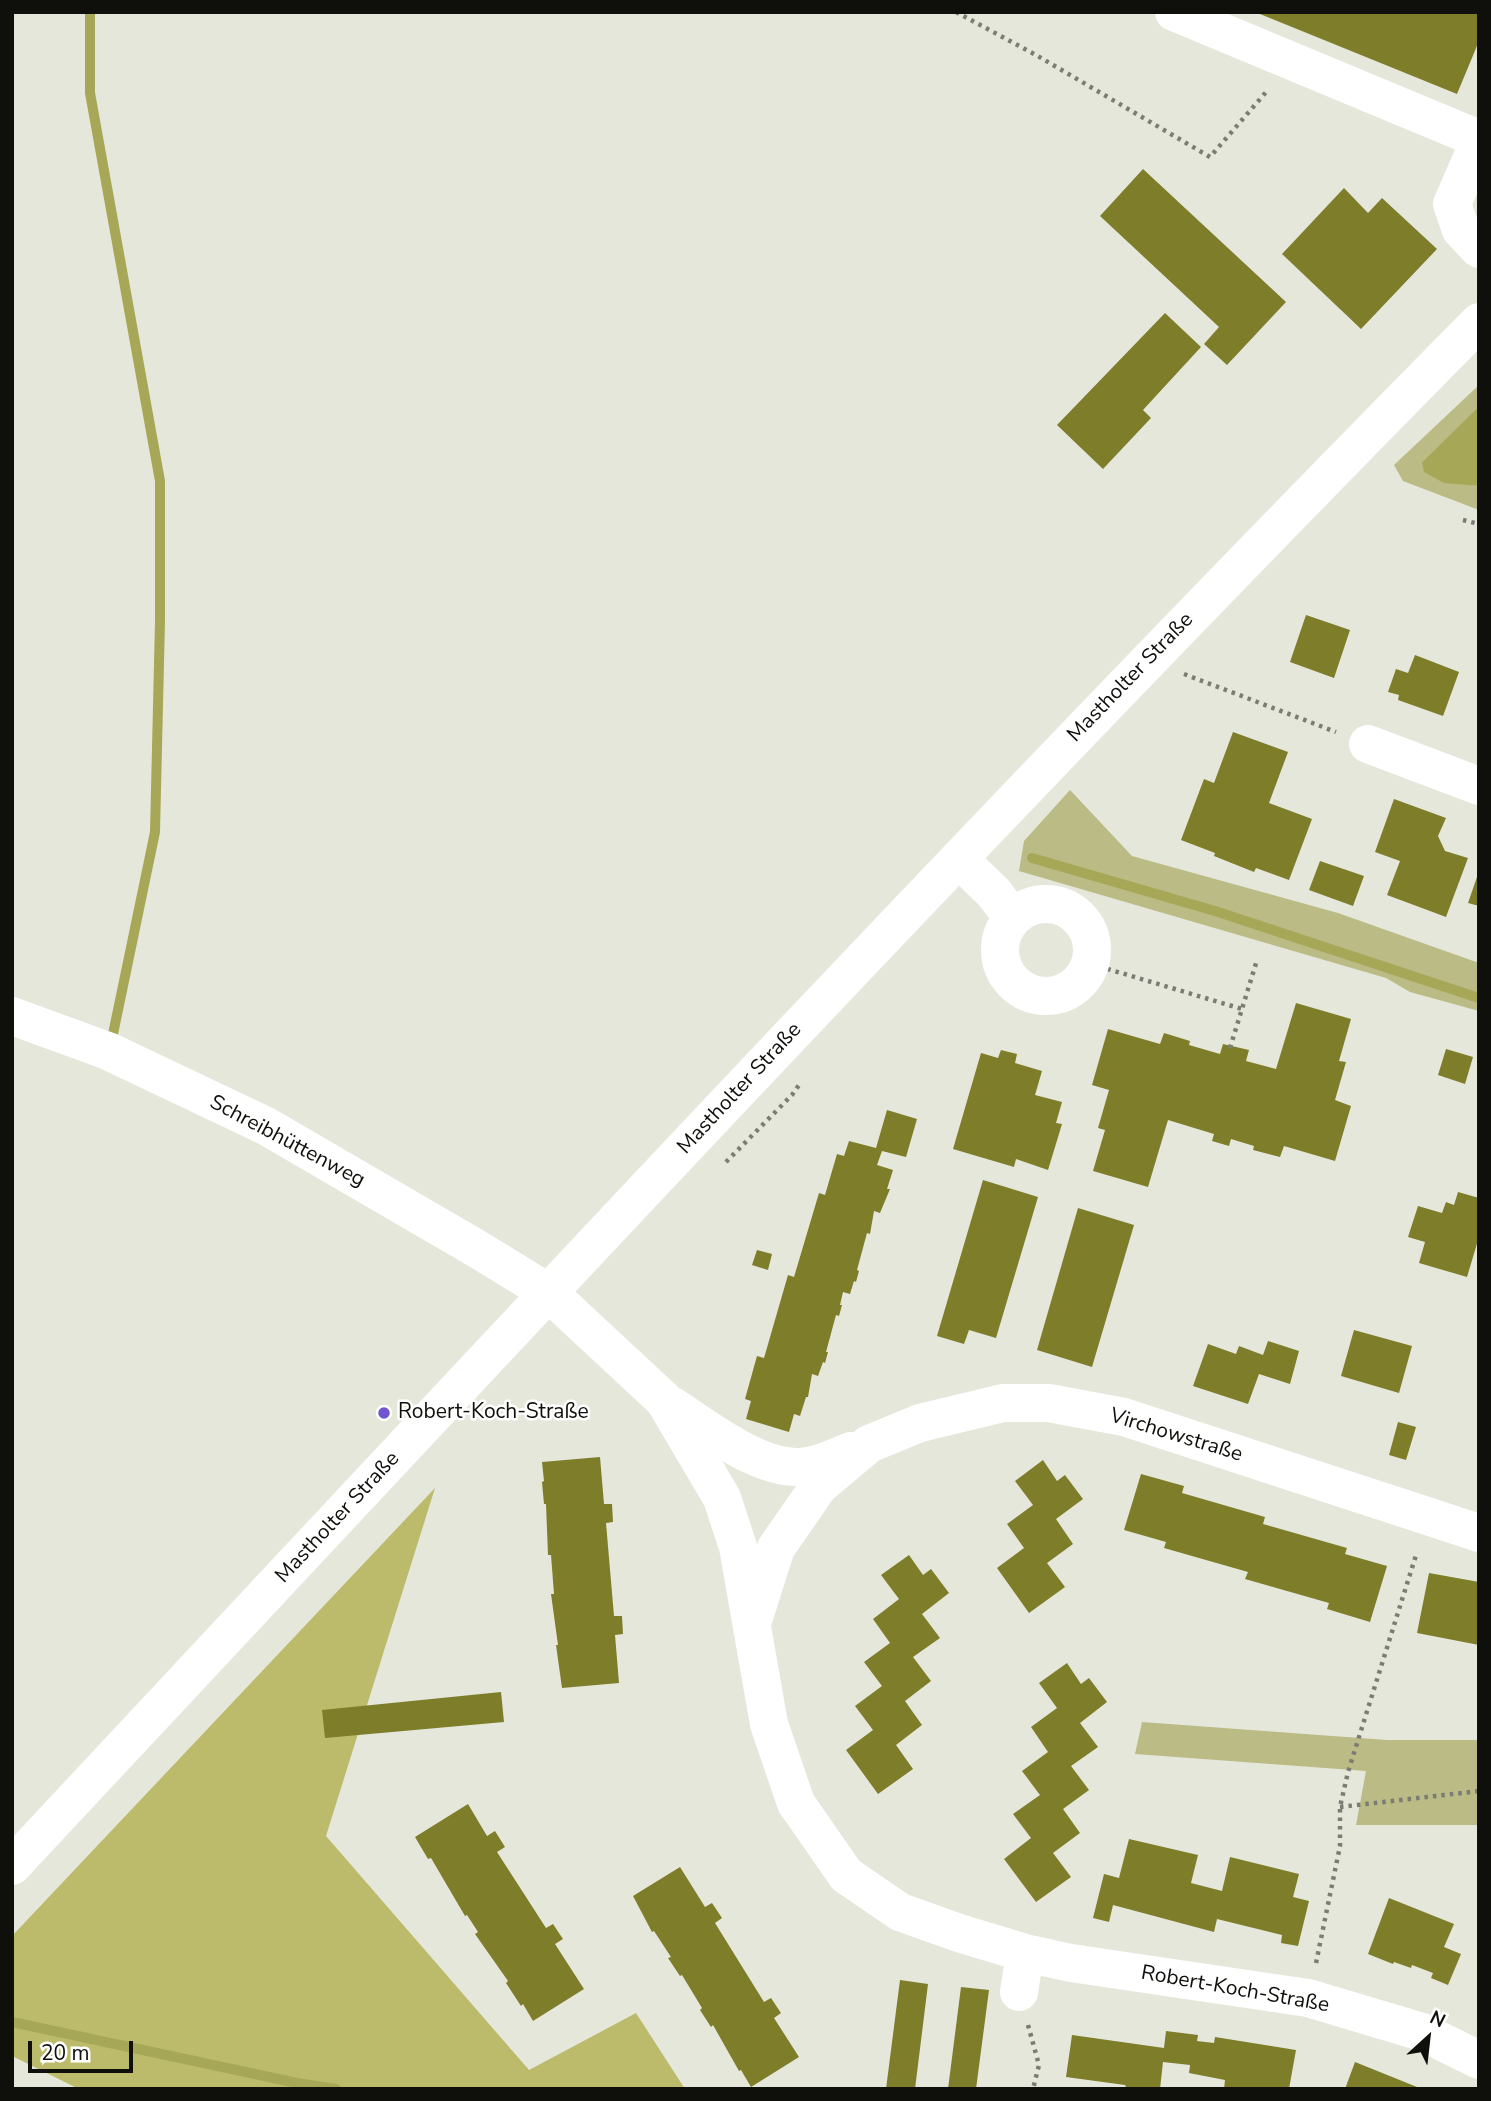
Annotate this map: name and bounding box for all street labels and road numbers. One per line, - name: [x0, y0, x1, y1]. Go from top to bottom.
- street label: Mastholter Straße: [1063, 608, 1199, 748]
- street label: Mastholter Straße: [673, 1018, 807, 1160]
- street label: Schreibhüttenweg: [205, 1090, 369, 1194]
- street label: Virchowstraße: [1107, 1404, 1245, 1468]
- street label: Mastholter Straße: [271, 1447, 405, 1589]
- street label: Robert-Koch-Straße: [1139, 1961, 1331, 2019]

